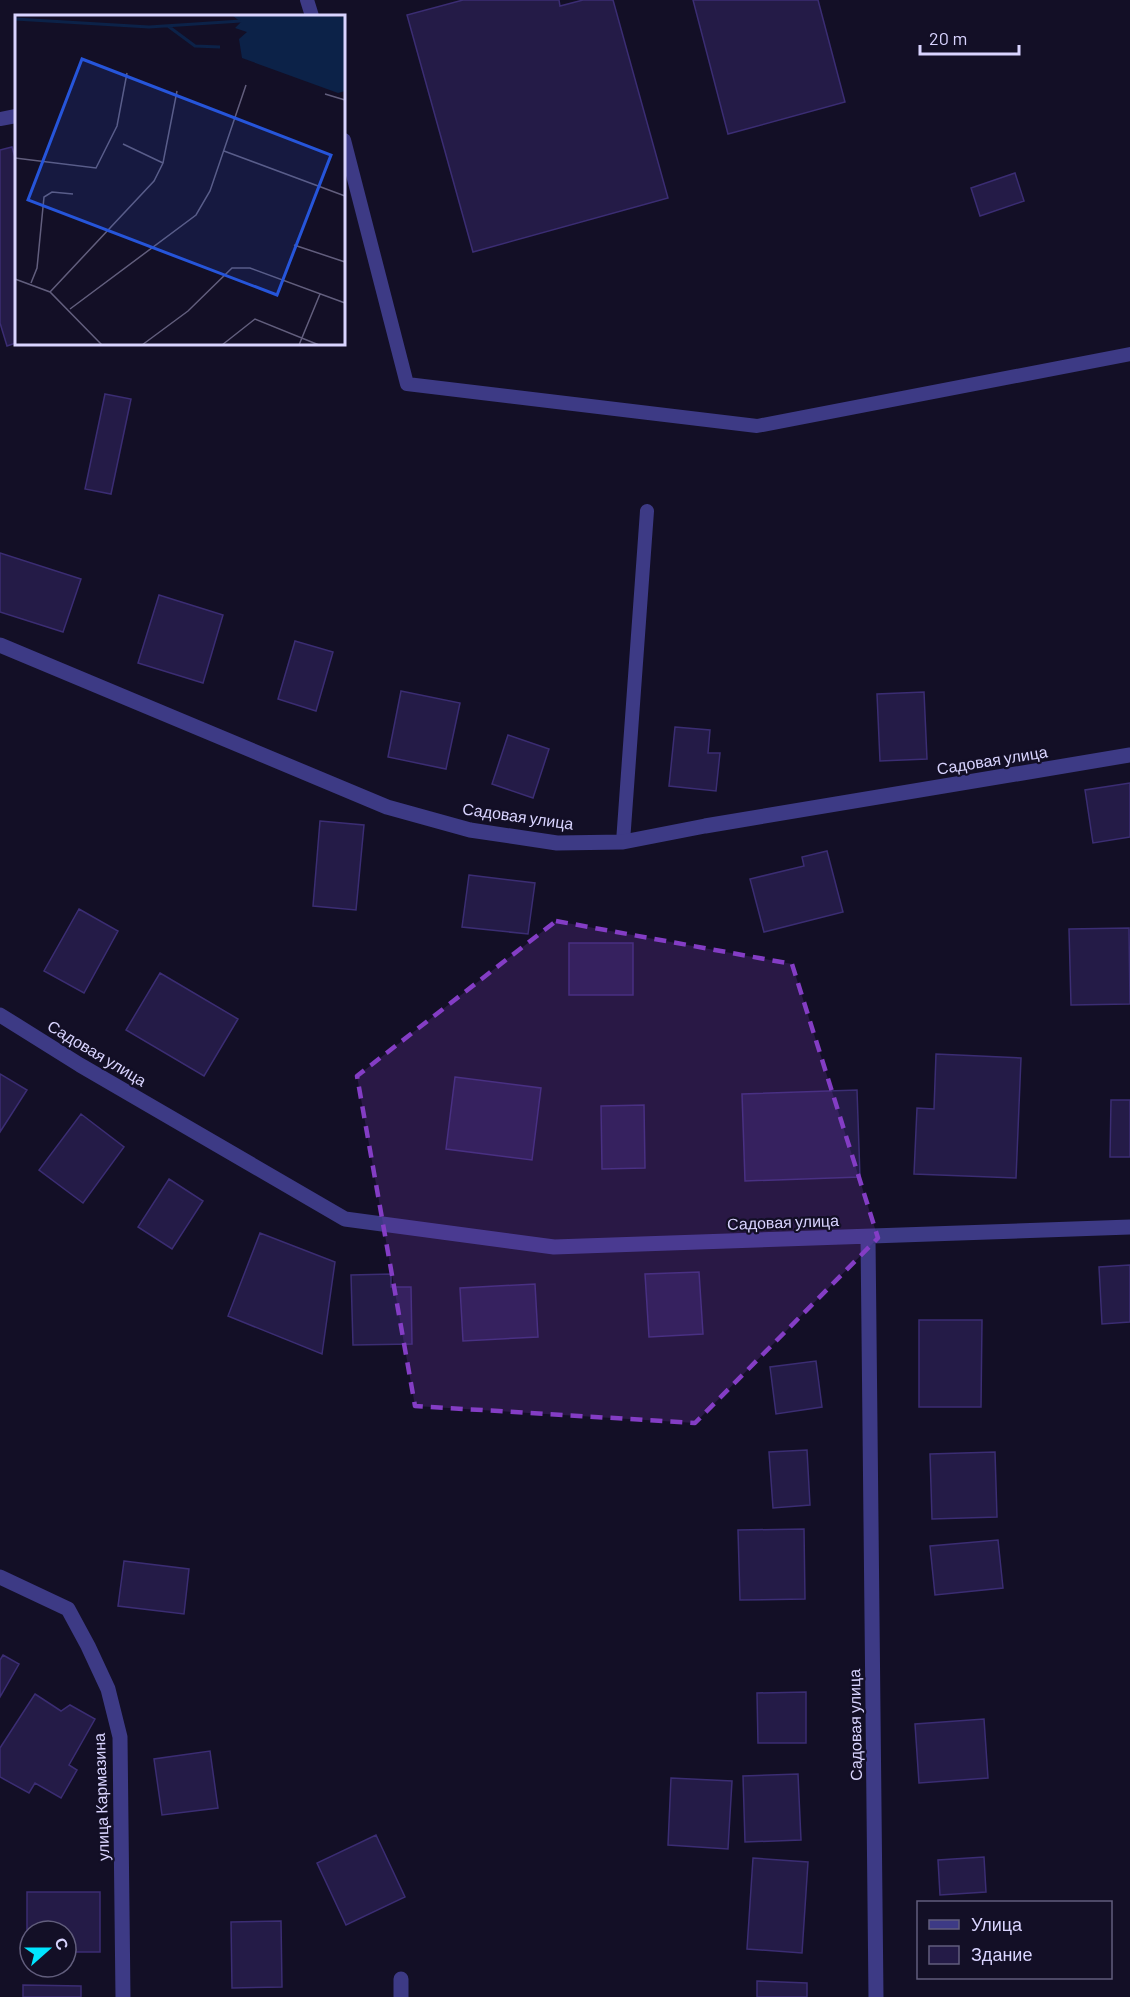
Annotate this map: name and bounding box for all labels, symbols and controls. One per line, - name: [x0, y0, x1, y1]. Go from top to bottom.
- inset map: [15, 15, 345, 345]
- scale bar: [920, 18, 1019, 56]
- text: 20 m: [929, 27, 967, 49]
- street label: Садовая улица: [935, 741, 1049, 778]
- street label: Садовая улица: [461, 798, 575, 833]
- street label: Садовая улица: [44, 1016, 150, 1090]
- street label: Садовая улица: [727, 1210, 839, 1233]
- street label: Садовая улица: [844, 1669, 865, 1781]
- street label: улица Кармазина: [89, 1733, 112, 1861]
- legend: [917, 1901, 1112, 1979]
- text: Улица: [971, 1913, 1023, 1935]
- north arrow: [18, 1919, 78, 1979]
- text: С: [52, 1935, 74, 1953]
- text: Здание: [971, 1943, 1032, 1965]

